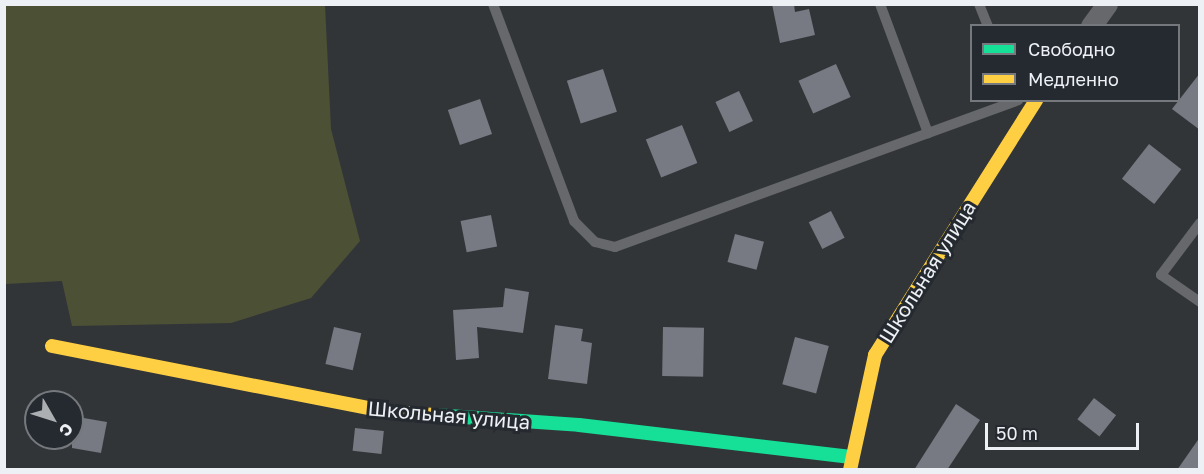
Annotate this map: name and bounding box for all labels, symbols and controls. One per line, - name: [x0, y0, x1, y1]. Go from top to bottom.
- legend: [970, 24, 1180, 102]
- text: Свободно: [1028, 38, 1115, 60]
- text: Медленно: [1028, 68, 1119, 90]
- street label: Школьная улица: [874, 197, 980, 347]
- north arrow: [24, 390, 84, 450]
- street label: Школьная улица: [367, 396, 531, 434]
- scale bar: [988, 411, 1142, 449]
- text: С: [55, 419, 78, 441]
- text: 50 m: [996, 422, 1038, 444]

